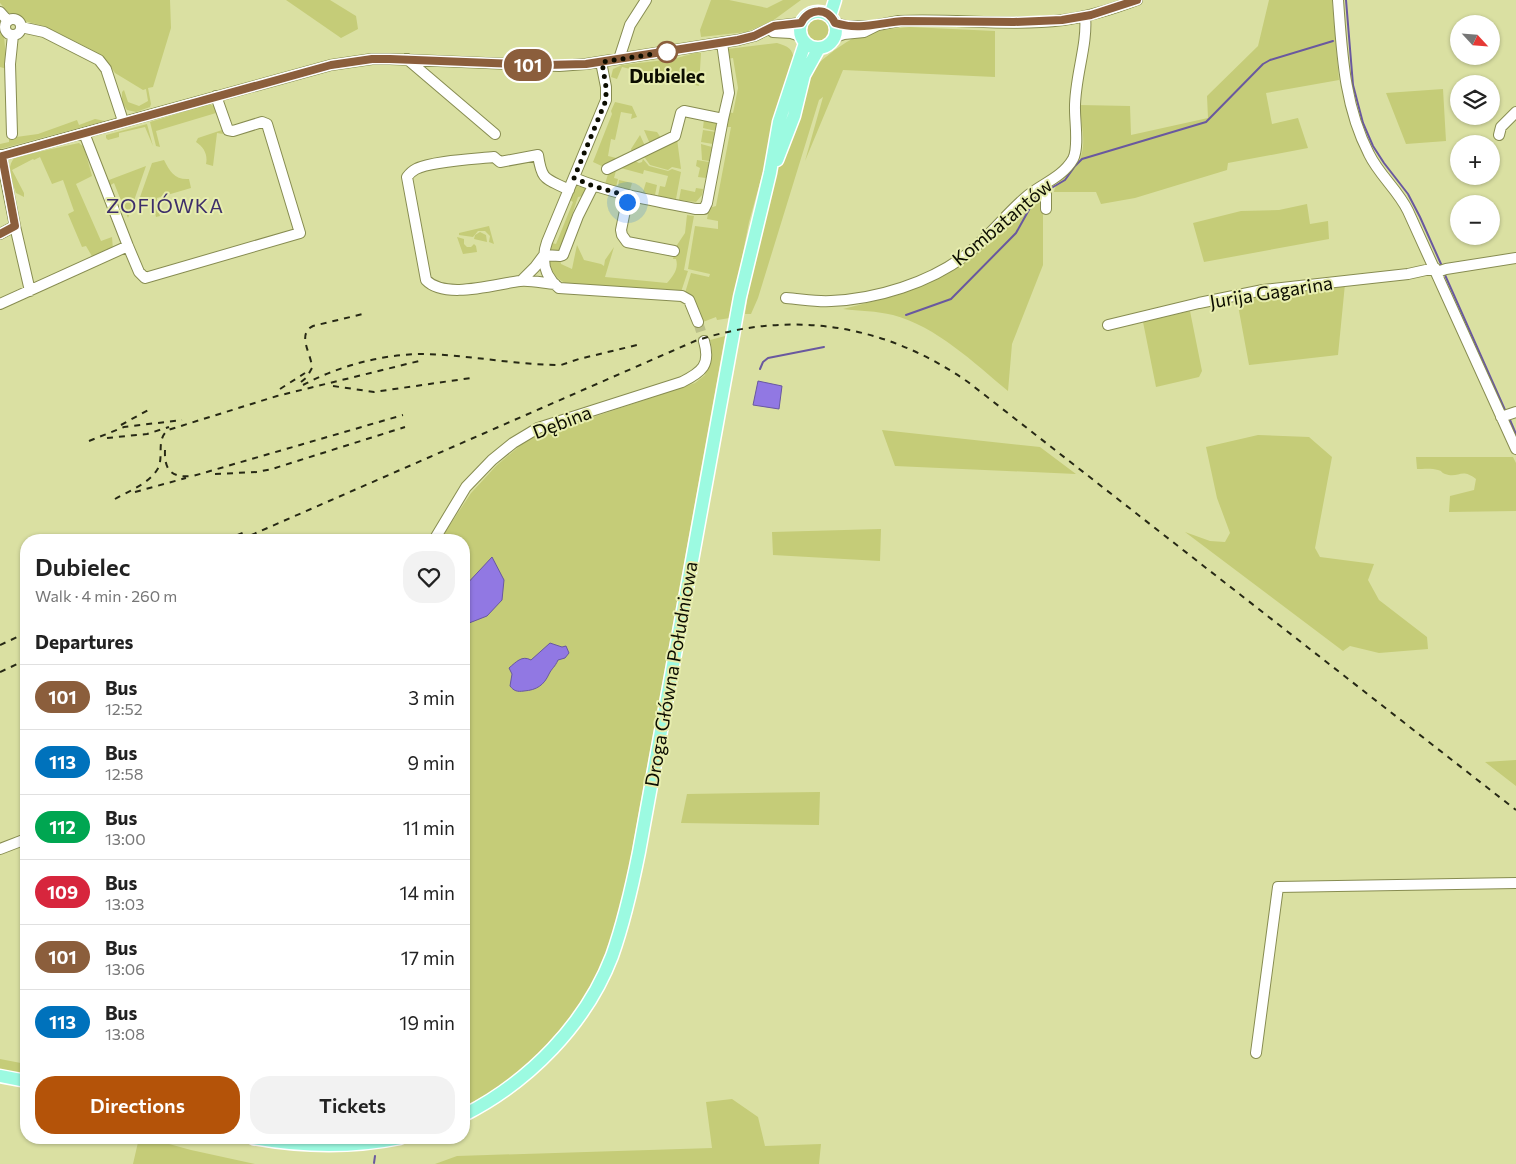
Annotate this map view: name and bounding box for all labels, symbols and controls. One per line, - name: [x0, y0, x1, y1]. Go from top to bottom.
- north arrow: [1450, 15, 1500, 65]
- map controls: [1450, 15, 1500, 245]
- marker: Dubielec: [656, 41, 678, 63]
- line badge: 101: [499, 49, 557, 81]
- text: 101: [514, 54, 542, 76]
- place label: Dubielec: [629, 64, 705, 87]
- button: layers: [1450, 75, 1500, 125]
- button: +: [1450, 135, 1500, 185]
- street label: Kombatantów: [947, 173, 1056, 270]
- your location: [615, 190, 640, 215]
- district label: ZOFIÓWKA: [106, 193, 224, 217]
- button: −: [1450, 195, 1500, 245]
- street label: Jurija Gagarina: [1208, 270, 1334, 313]
- street label: Dębina: [529, 400, 594, 443]
- button: heart: [403, 551, 455, 603]
- text: Dubielec: [35, 552, 130, 581]
- street label: Droga Główna Południowa: [639, 559, 702, 789]
- text: Walk · 4 min · 260 m: [35, 586, 177, 605]
- text: Departures: [35, 630, 133, 653]
- text: Bus: [105, 676, 137, 699]
- text: 101: [48, 686, 77, 708]
- text: 3 min: [408, 686, 455, 709]
- text: 12:52: [105, 699, 143, 718]
- text: Bus: [105, 741, 137, 764]
- text: 113: [49, 751, 76, 773]
- text: 9 min: [407, 751, 455, 774]
- text: 12:58: [105, 764, 143, 783]
- text: Bus: [105, 806, 137, 829]
- text: 112: [49, 816, 76, 838]
- text: 11 min: [403, 816, 455, 839]
- text: 13:00: [105, 829, 146, 848]
- text: Bus: [105, 871, 137, 894]
- text: 109: [47, 881, 78, 903]
- text: 14 min: [399, 881, 455, 904]
- text: 13:03: [105, 894, 144, 913]
- text: Bus: [105, 936, 137, 959]
- text: 101: [48, 946, 77, 968]
- text: 17 min: [401, 946, 455, 969]
- text: 13:06: [105, 959, 145, 978]
- text: Bus: [105, 1001, 137, 1024]
- text: 113: [49, 1011, 76, 1033]
- text: 19 min: [399, 1011, 455, 1034]
- text: 13:08: [105, 1024, 145, 1043]
- button: Directions: [35, 1076, 240, 1134]
- button: Tickets: [250, 1076, 455, 1134]

